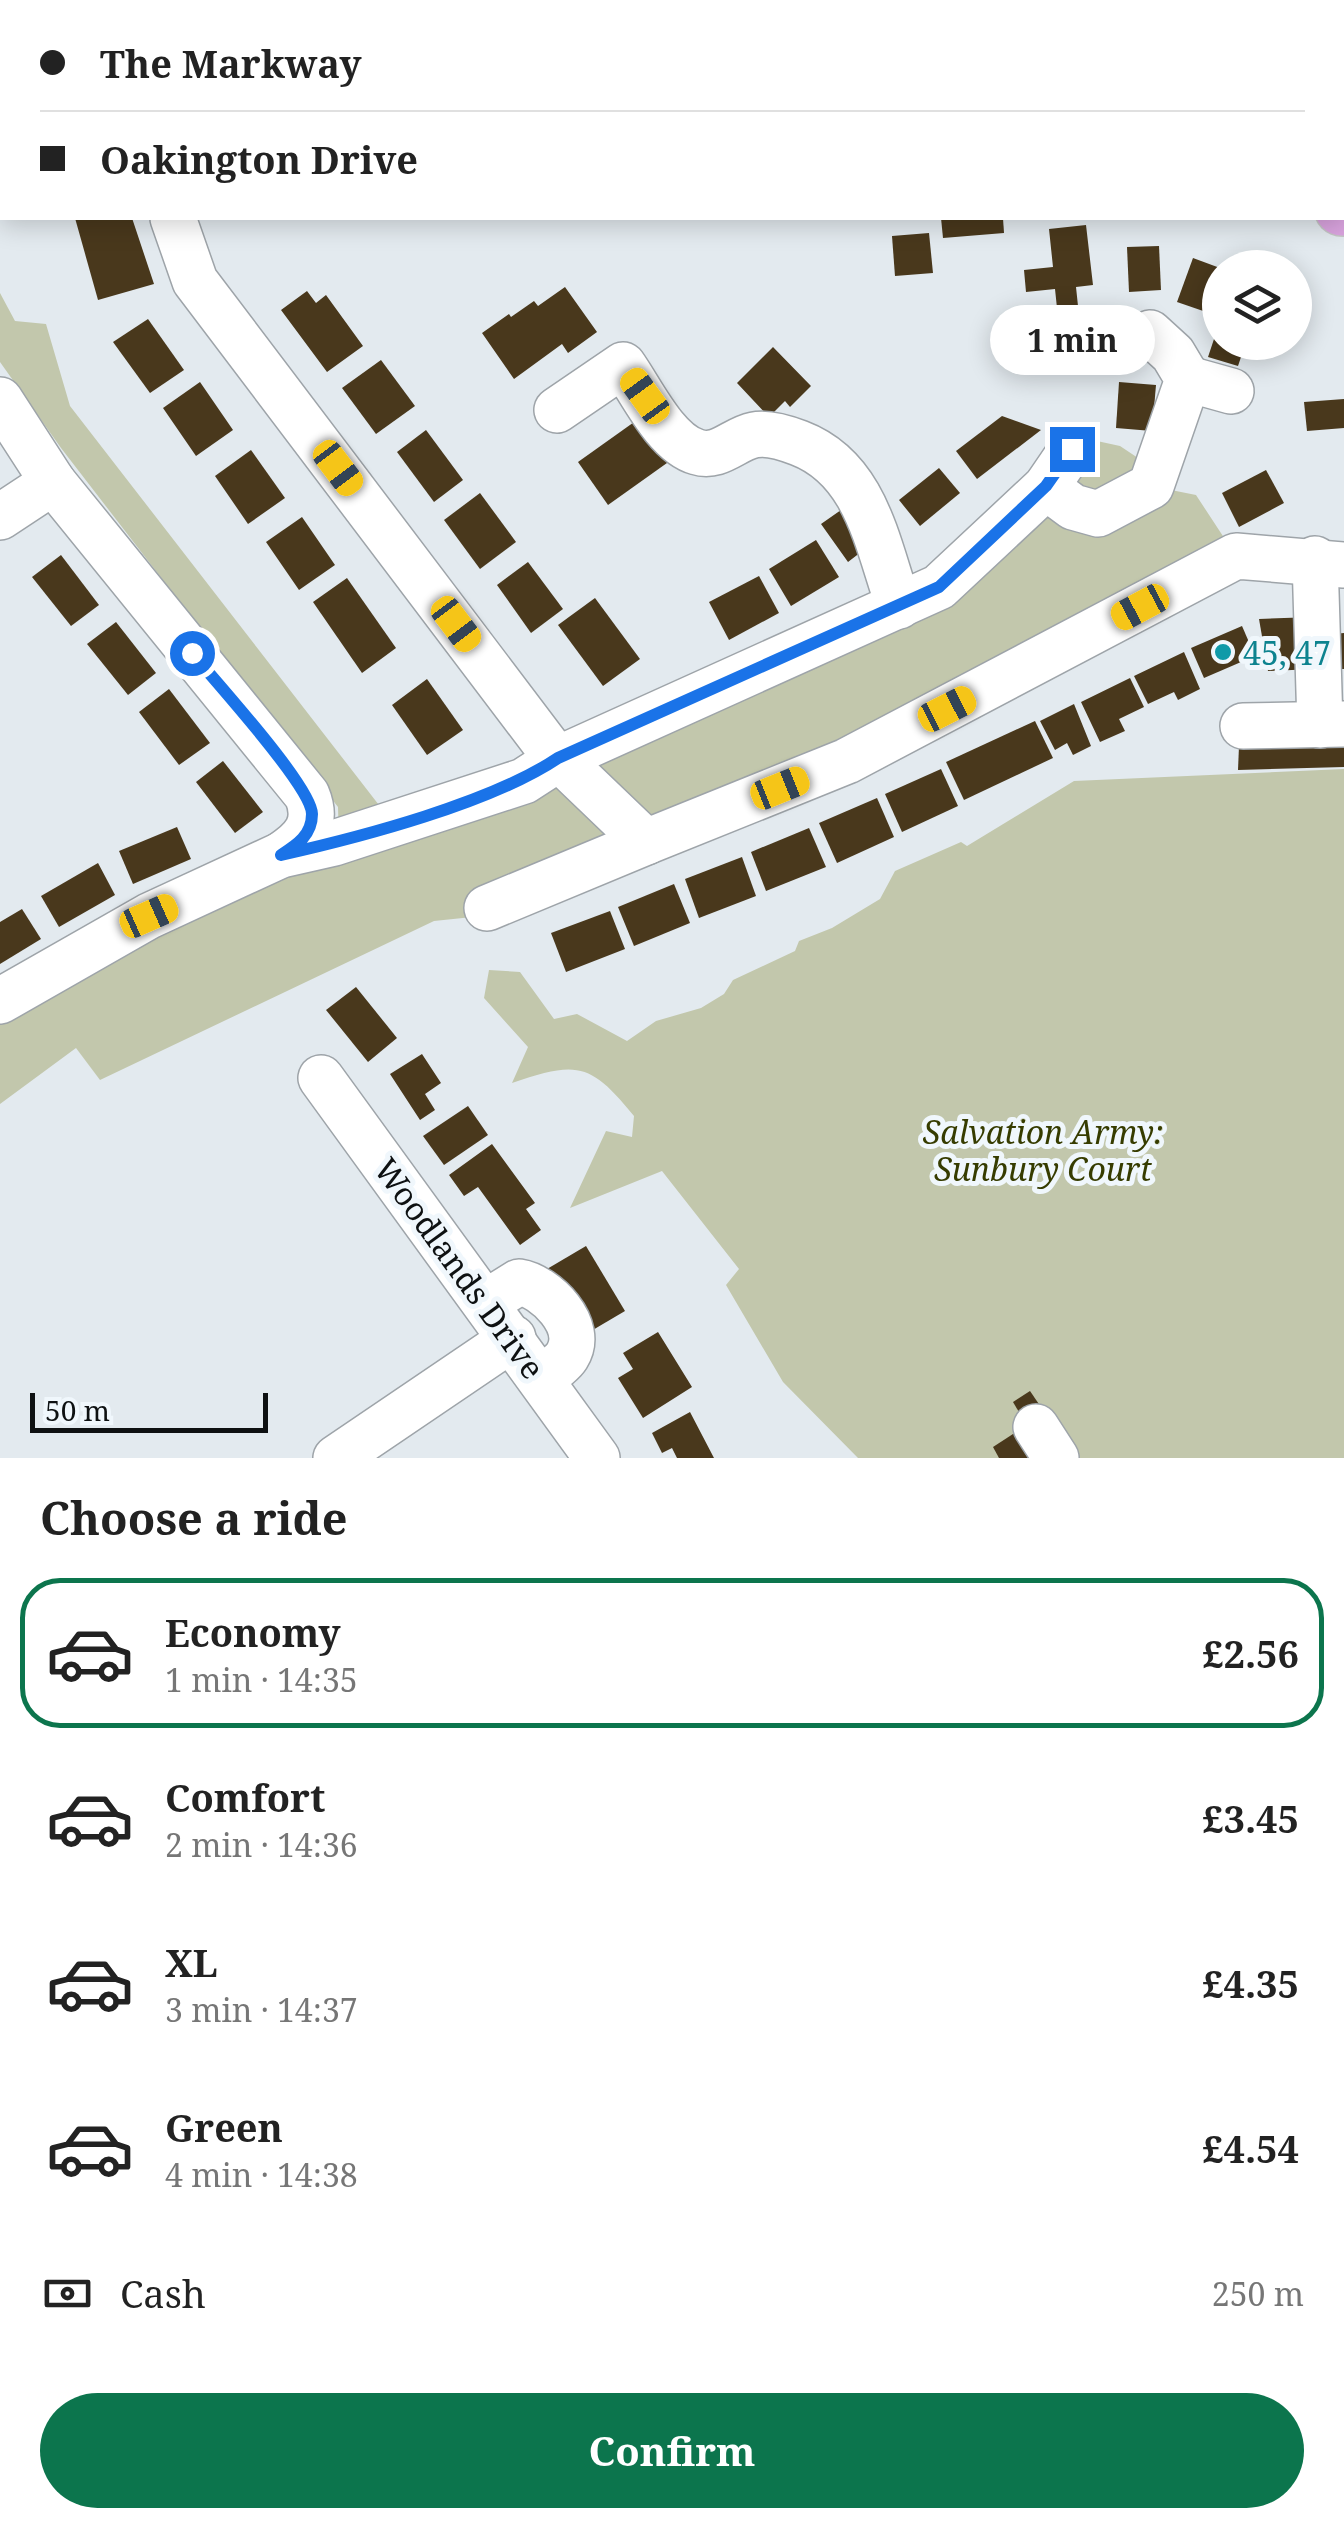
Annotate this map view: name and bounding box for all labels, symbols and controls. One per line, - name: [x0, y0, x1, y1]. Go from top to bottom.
- text: The Markway: [100, 37, 361, 89]
- text: Oakington Drive: [100, 133, 418, 185]
- map controls: [1202, 250, 1312, 360]
- button: layers: [1202, 250, 1312, 360]
- callout: 1 min: [990, 304, 1154, 374]
- text: 1 min: [1027, 318, 1118, 361]
- car: [615, 363, 675, 429]
- route end: [1050, 427, 1095, 472]
- car: [308, 435, 368, 501]
- car: [1106, 580, 1174, 634]
- car: [426, 591, 486, 657]
- route start: [170, 631, 215, 676]
- place label: 45, 47: [1243, 631, 1331, 674]
- marker: 45, 47: [1212, 641, 1234, 663]
- car: [913, 682, 981, 736]
- car: [747, 763, 813, 813]
- car: [115, 890, 183, 942]
- park label: Salvation Army: Sunbury Court: [923, 1110, 1163, 1190]
- street label: Woodlands Drive: [365, 1149, 555, 1387]
- scale bar: [30, 1388, 268, 1432]
- text: 50 m: [45, 1391, 110, 1429]
- text: Choose a ride: [40, 1487, 348, 1548]
- text: Economy: [165, 1606, 341, 1658]
- icon: car: [45, 1608, 135, 1698]
- text: £2.56: [1202, 1627, 1299, 1679]
- text: 1 min · 14:35: [165, 1658, 358, 1701]
- text: Comfort: [165, 1771, 325, 1823]
- icon: car: [45, 1773, 135, 1863]
- text: £3.45: [1202, 1792, 1299, 1844]
- text: 2 min · 14:36: [165, 1823, 358, 1866]
- text: XL: [165, 1936, 218, 1988]
- icon: car: [45, 1938, 135, 2028]
- text: £4.35: [1202, 1957, 1299, 2009]
- text: 3 min · 14:37: [165, 1988, 358, 2031]
- text: Green: [165, 2101, 283, 2153]
- icon: car: [45, 2103, 135, 2193]
- text: £4.54: [1202, 2122, 1299, 2174]
- text: 4 min · 14:38: [165, 2153, 358, 2196]
- icon: cash: [40, 2266, 95, 2321]
- text: Cash: [120, 2267, 206, 2319]
- text: 250 m: [1212, 2272, 1304, 2315]
- button: Confirm: [40, 2393, 1304, 2508]

